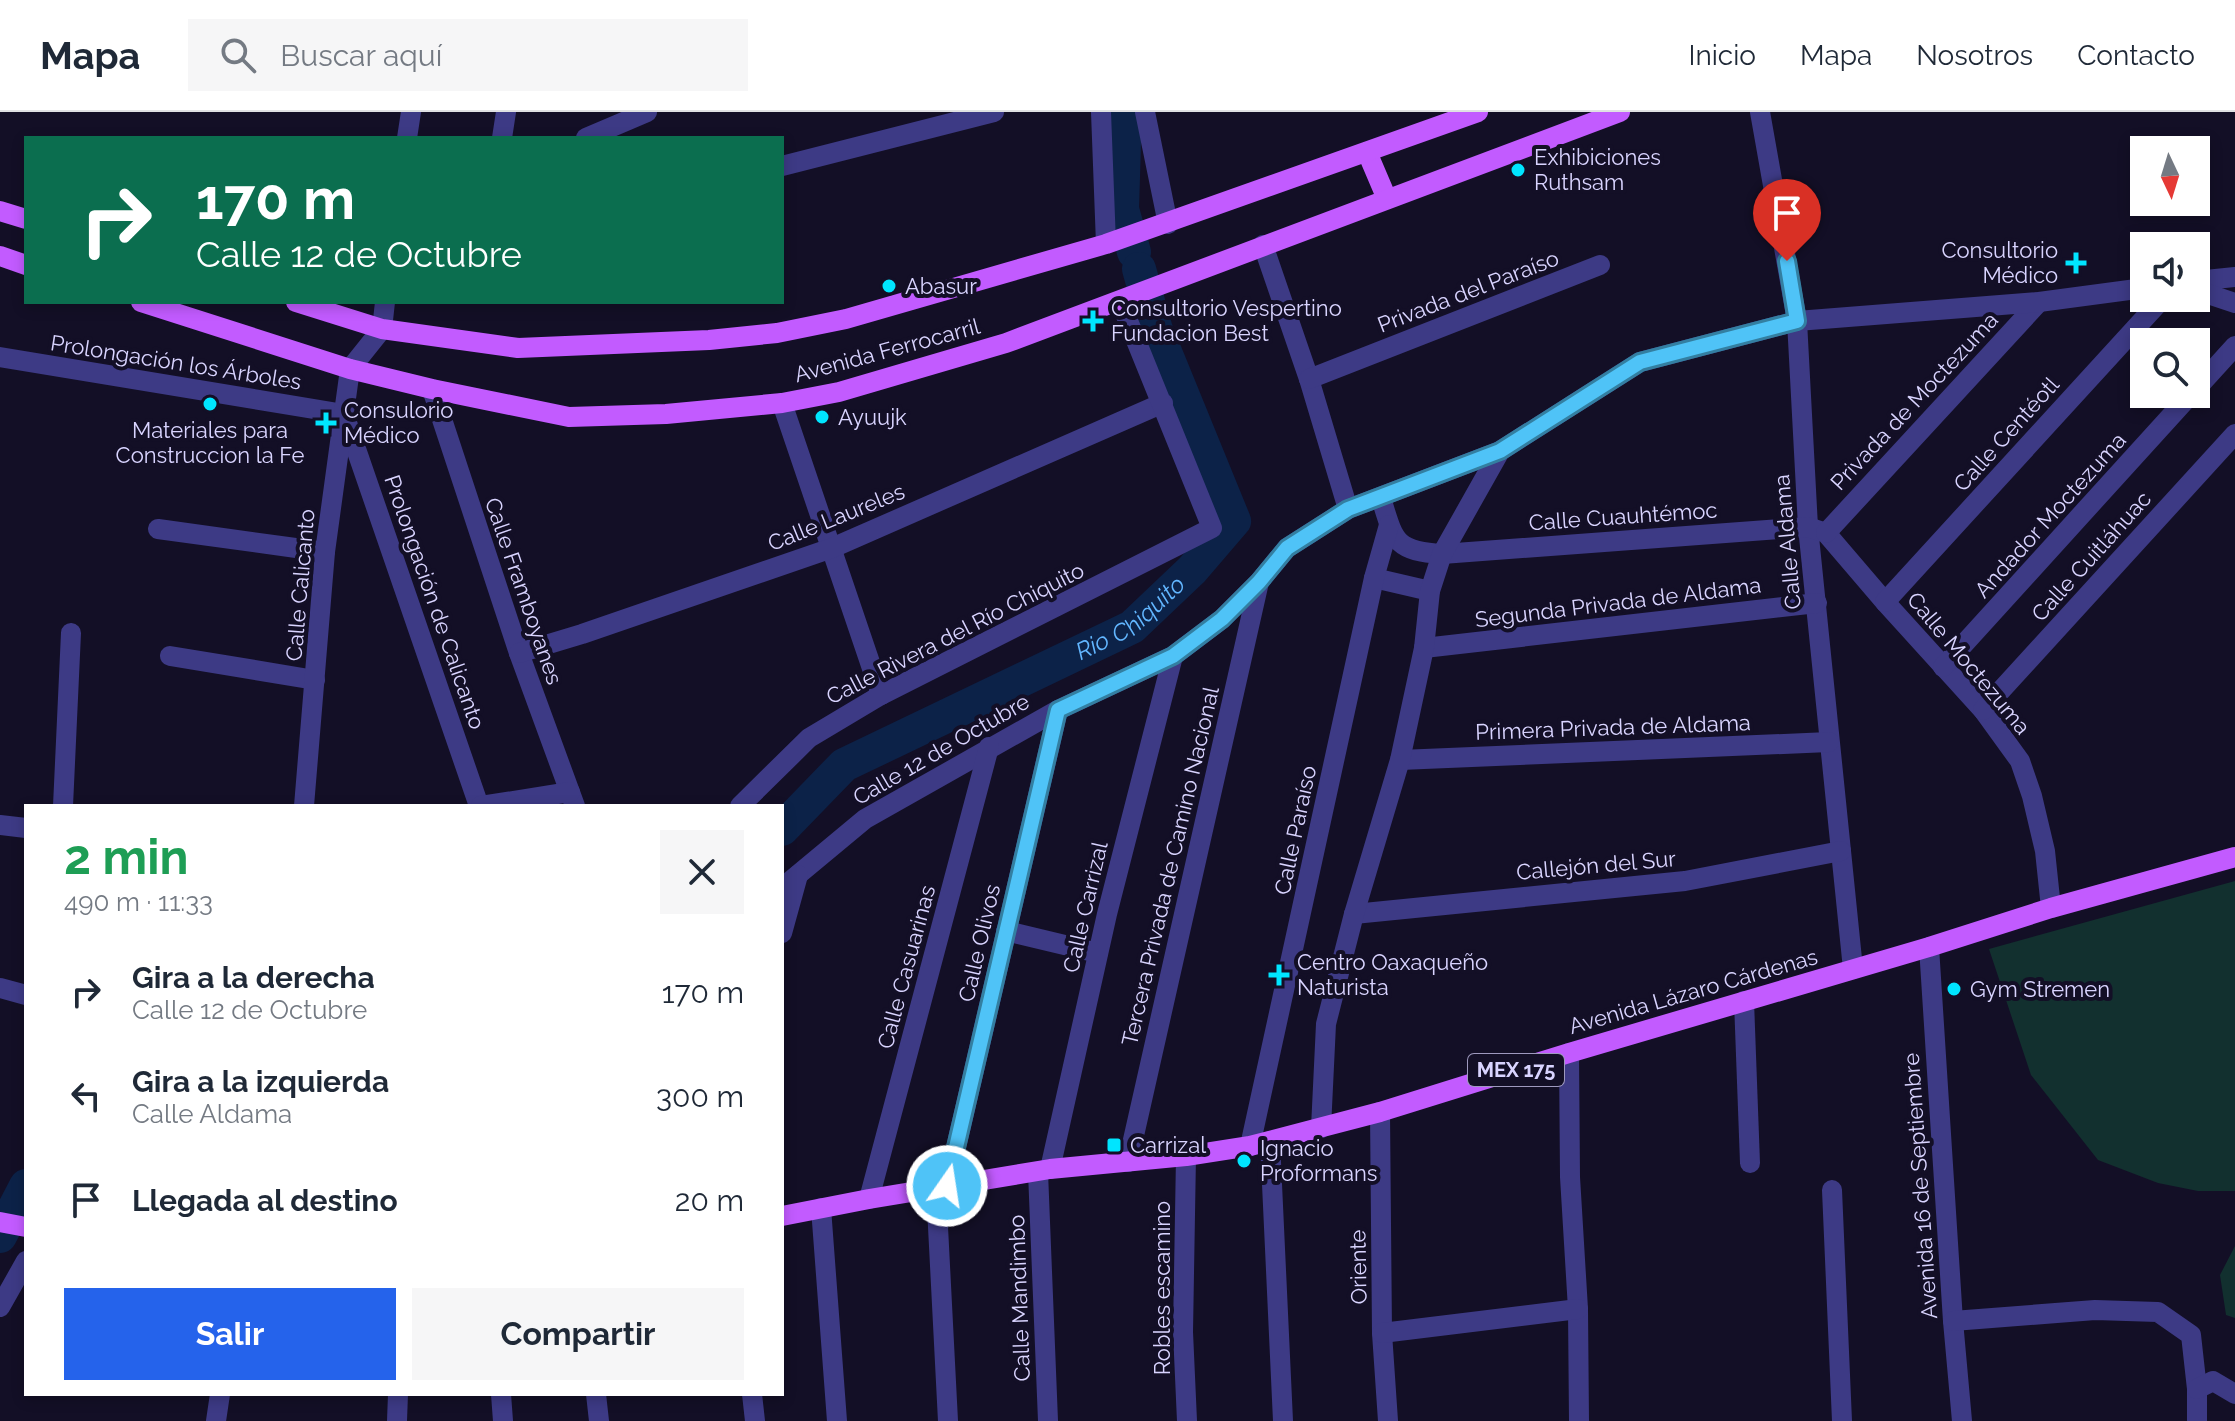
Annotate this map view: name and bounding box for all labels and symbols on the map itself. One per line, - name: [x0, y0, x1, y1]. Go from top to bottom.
- north arrow: [2130, 136, 2210, 216]
- place label: Exhibiciones Ruthsam: [1534, 144, 1661, 195]
- marker: Exhibiciones Ruthsam: [1509, 161, 1527, 179]
- pin: [1753, 179, 1821, 261]
- place label: Consultorio Médico: [1941, 237, 2058, 288]
- street label: Privada del Paraíso: [1374, 244, 1562, 338]
- marker: Consultorio Médico: [2065, 252, 2087, 274]
- place label: Abasur: [905, 273, 977, 299]
- marker: Abasur: [880, 277, 898, 295]
- place label: Consultorio Vespertino Fundacion Best: [1111, 295, 1342, 346]
- street label: Privada de Moctezuma: [1825, 307, 2003, 495]
- marker: Consultorio Vespertino Fundacion Best: [1082, 310, 1104, 332]
- street label: Avenida Ferrocarril: [791, 313, 983, 387]
- street label: Prolongación los Árboles: [49, 329, 303, 395]
- street label: Calle Centéotl: [1948, 372, 2064, 496]
- marker: Materiales para Construccion la Fe: [201, 395, 219, 413]
- place label: Consulorio Médico: [344, 397, 453, 448]
- place label: Ayuujk: [838, 404, 907, 430]
- marker: Ayuujk: [813, 408, 831, 426]
- marker: Consulorio Médico: [315, 412, 337, 434]
- place label: Materiales para Construccion la Fe: [116, 417, 305, 468]
- street label: Andador Moctezuma: [1969, 427, 2131, 603]
- street label: Prolongación de Calicanto: [379, 471, 491, 733]
- street label: Calle Aldama: [1768, 473, 1806, 611]
- street label: Calle Laureles: [764, 478, 908, 556]
- street label: Calle Cuitláhuac: [2026, 486, 2156, 626]
- street label: Calle Framboyanes: [480, 494, 568, 688]
- street label: Calle Cuauhtémoc: [1528, 496, 1718, 536]
- street label: Calle Calicanto: [280, 508, 320, 662]
- street label: Calle Rivera del Río Chiquito: [822, 557, 1088, 709]
- water label: Rio Chiquito: [1071, 569, 1191, 666]
- street label: Segunda Privada de Aldama: [1473, 572, 1763, 632]
- street label: Calle Moctezuma: [1902, 587, 2036, 739]
- street label: Tercera Privada de Camino Nacional: [1116, 684, 1224, 1048]
- street label: Calle 12 de Octubre: [848, 688, 1034, 810]
- street label: Primera Privada de Aldama: [1475, 709, 1751, 745]
- street label: Calle Paraíso: [1269, 763, 1321, 897]
- street label: Calle Carrizal: [1057, 839, 1113, 975]
- street label: Callejón del Sur: [1515, 845, 1677, 885]
- street label: Calle Casuarinas: [872, 882, 940, 1052]
- street label: Calle Olivos: [953, 882, 1005, 1004]
- street label: Avenida Lázaro Cárdenas: [1566, 943, 1820, 1039]
- place label: Centro Oaxaqueño Naturista: [1297, 949, 1488, 1000]
- marker: Centro Oaxaqueño Naturista: [1268, 964, 1290, 986]
- place label: Gym Stremen: [1970, 976, 2110, 1002]
- marker: Gym Stremen: [1945, 980, 1963, 998]
- street label: Avenida 16 de Septiembre: [1898, 1052, 1942, 1320]
- road number: MEX 175: [1468, 1054, 1564, 1086]
- place label: Carrizal: [1130, 1132, 1206, 1158]
- place label: Ignacio Proformans: [1260, 1135, 1377, 1186]
- marker: Carrizal: [1105, 1136, 1123, 1154]
- position arrow: [905, 1144, 989, 1228]
- marker: Ignacio Proformans: [1235, 1152, 1253, 1170]
- street label: Robles escamino: [1149, 1201, 1175, 1375]
- street label: Calle Mandimbo: [1003, 1214, 1035, 1382]
- street label: Oriente: [1344, 1229, 1372, 1305]

